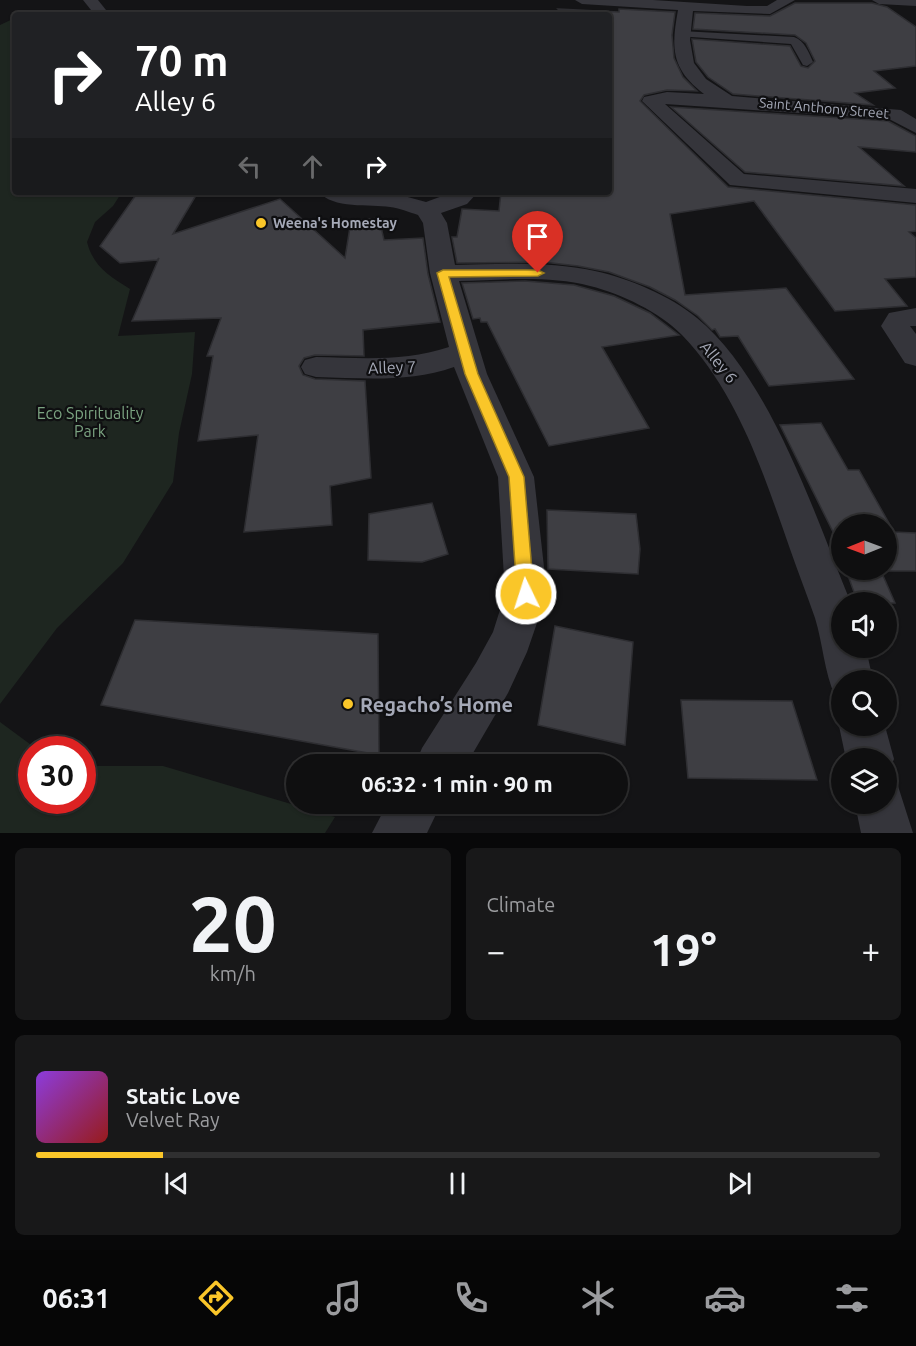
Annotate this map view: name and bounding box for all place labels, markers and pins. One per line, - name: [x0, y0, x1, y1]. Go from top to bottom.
- pin: [512, 211, 563, 273]
- place label: Weena's Homestay: [273, 215, 397, 231]
- marker: Weena's Homestay: [254, 216, 268, 230]
- place label: Regacho’s Home: [360, 693, 513, 716]
- marker: Regacho’s Home: [341, 697, 355, 711]

